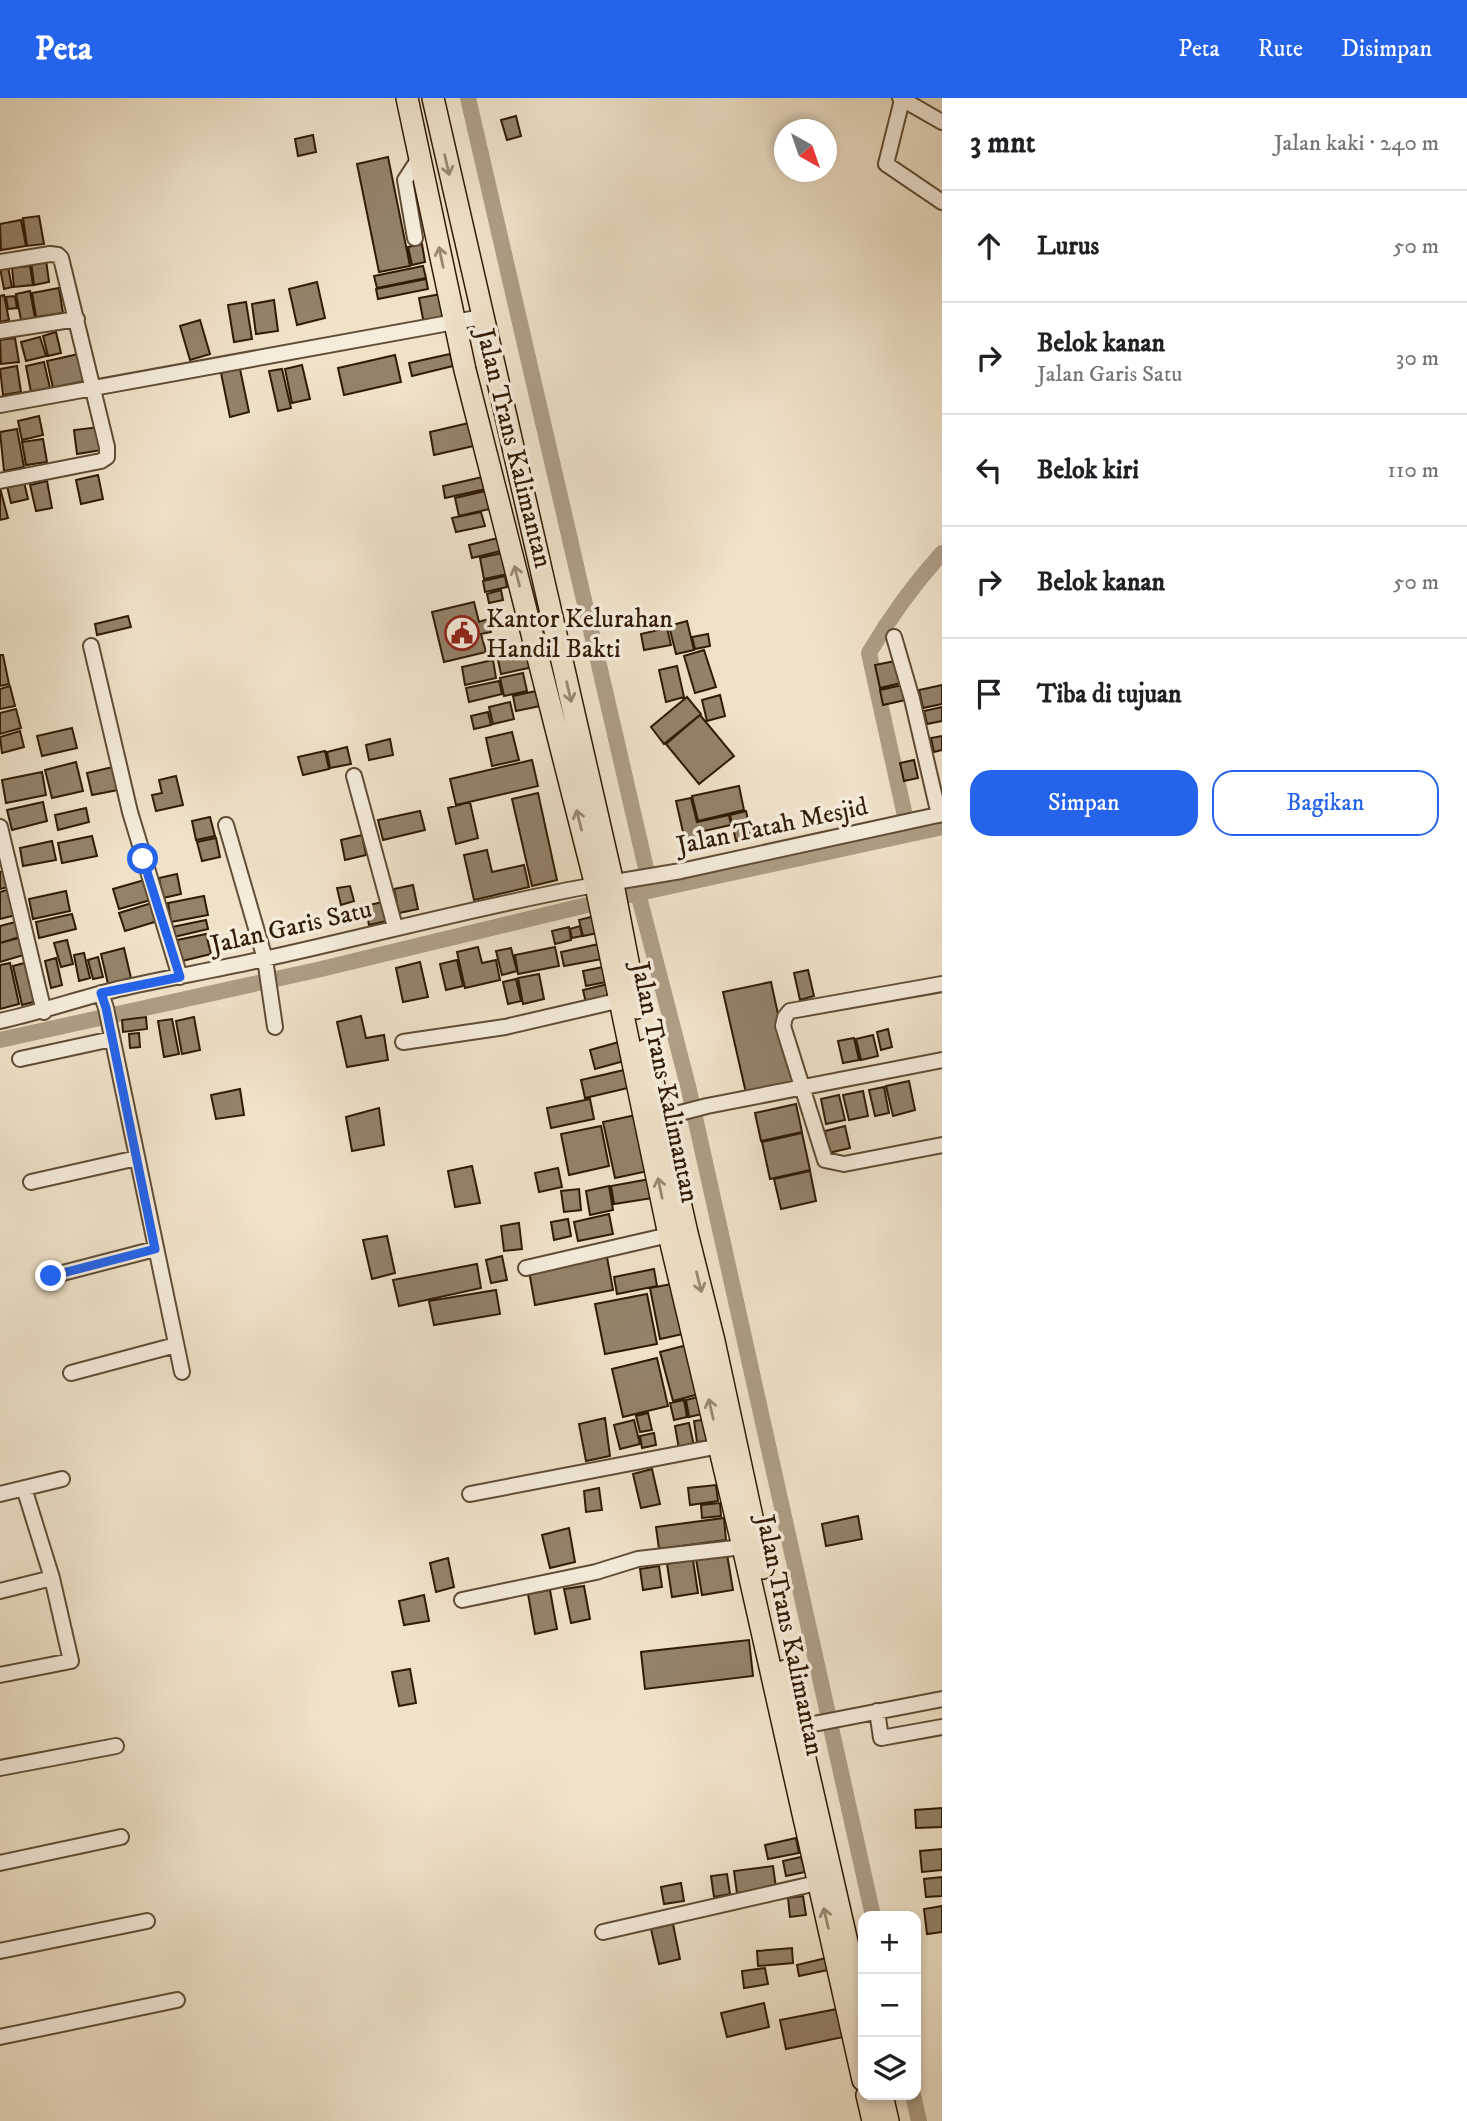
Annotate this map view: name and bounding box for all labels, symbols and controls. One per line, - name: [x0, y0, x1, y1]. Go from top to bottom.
- text: Peta: [35, 29, 92, 70]
- text: Peta: [1178, 34, 1220, 64]
- text: Rute: [1258, 34, 1303, 64]
- text: Disimpan: [1341, 34, 1432, 64]
- north arrow: [774, 119, 837, 182]
- text: 3 mnt: [970, 125, 1035, 162]
- text: Jalan kaki · 240 m: [1274, 129, 1439, 158]
- one-way arrow: [441, 153, 455, 176]
- icon: ahead: [970, 227, 1008, 265]
- text: Lurus: [1037, 230, 1099, 263]
- text: 50 m: [1393, 232, 1439, 261]
- one-way arrow: [434, 246, 448, 269]
- street label: Jalan Trans Kalimantan: [467, 323, 559, 572]
- text: Belok kanan: [1037, 327, 1165, 360]
- icon: right: [970, 339, 1008, 377]
- text: 30 m: [1396, 344, 1439, 373]
- text: Jalan Garis Satu: [1037, 360, 1182, 389]
- icon: left: [970, 451, 1008, 489]
- text: Belok kiri: [1037, 454, 1139, 487]
- text: 110 m: [1388, 456, 1439, 485]
- icon: right: [970, 563, 1008, 601]
- one-way arrow: [510, 565, 523, 588]
- text: Belok kanan: [1037, 566, 1165, 599]
- text: 50 m: [1393, 568, 1439, 597]
- place label: Kantor Kelurahan Handil Bakti: [486, 603, 673, 666]
- public building icon: Kantor Kelurahan Handil Bakti: [443, 614, 481, 652]
- icon: arrive: [970, 675, 1008, 713]
- text: Tiba di tujuan: [1037, 678, 1182, 711]
- one-way arrow: [563, 680, 576, 703]
- button: Simpan: [970, 770, 1198, 836]
- button: Bagikan: [1212, 770, 1439, 836]
- street label: Jalan Tatah Mesjid: [672, 790, 871, 863]
- one-way arrow: [572, 809, 585, 832]
- route start: [127, 843, 158, 874]
- street label: Jalan Garis Satu: [206, 893, 375, 962]
- street label: Jalan Trans Kalimantan: [622, 957, 706, 1206]
- one-way arrow: [652, 1177, 666, 1200]
- route end: [35, 1260, 66, 1291]
- one-way arrow: [693, 1270, 706, 1293]
- one-way arrow: [704, 1398, 717, 1421]
- street label: Jalan Trans Kalimantan: [747, 1510, 831, 1759]
- one-way arrow: [818, 1907, 832, 1930]
- map controls: [858, 1911, 921, 2100]
- button: +: [858, 1911, 921, 1974]
- button: −: [858, 1974, 921, 2037]
- button: layers: [858, 2037, 921, 2100]

